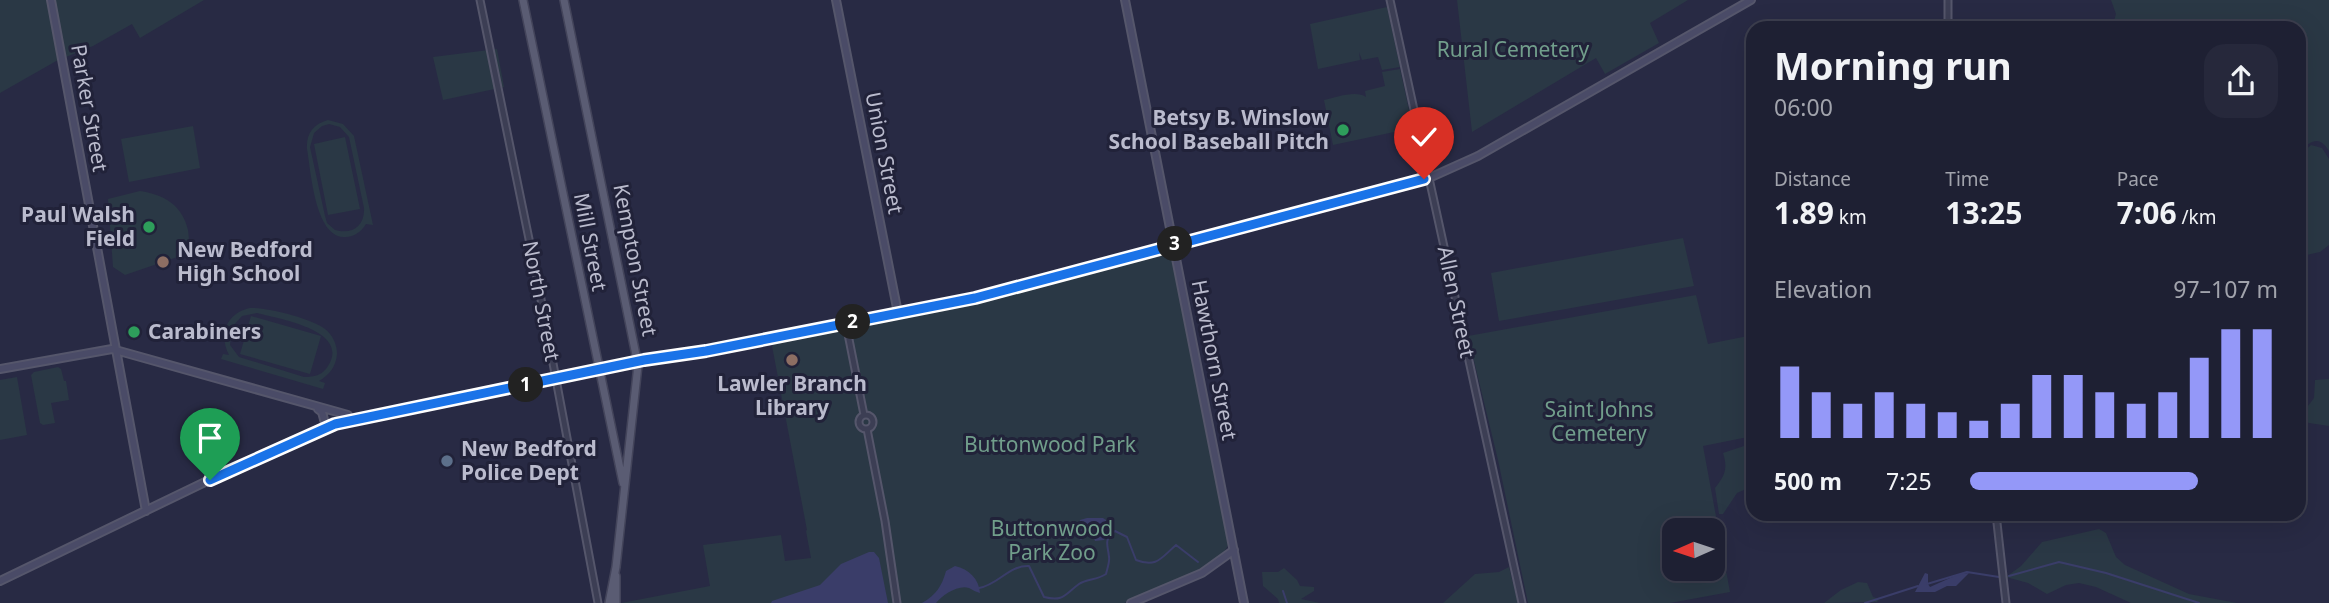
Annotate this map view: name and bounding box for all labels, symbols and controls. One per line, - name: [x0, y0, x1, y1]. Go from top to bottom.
- park label: Rural Cemetery: [1437, 35, 1589, 63]
- text: Morning run: [1774, 39, 2012, 91]
- street label: Parker Street: [65, 42, 115, 174]
- button: share: [2204, 44, 2278, 118]
- street label: Union Street: [859, 90, 911, 217]
- text: 06:00: [1774, 91, 1833, 123]
- place label: Betsy B. Winslow School Baseball Pitch: [1109, 103, 1329, 155]
- pin: [1394, 107, 1454, 179]
- icon: check: [1405, 118, 1443, 156]
- marker: Betsy B. Winslow School Baseball Pitch: [1335, 122, 1351, 138]
- text: Distance: [1774, 166, 1851, 192]
- text: Time: [1945, 166, 1989, 192]
- text: Pace: [2117, 166, 2159, 192]
- street label: Kempton Street: [607, 181, 665, 339]
- street label: Mill Street: [568, 190, 614, 294]
- text: 1.89: [1774, 192, 1834, 233]
- text: 13:25: [1945, 192, 2022, 233]
- text: 7:06: [2117, 192, 2177, 233]
- place label: Paul Walsh Field: [21, 200, 135, 252]
- text: km: [1834, 204, 1867, 230]
- text: /km: [2177, 204, 2217, 230]
- marker: Paul Walsh Field: [141, 219, 157, 235]
- pin: 3: [1158, 226, 1192, 262]
- text: 3: [1169, 230, 1180, 256]
- place label: New Bedford High School: [177, 235, 313, 287]
- street label: North Street: [517, 238, 567, 364]
- street label: Allen Street: [1432, 244, 1483, 360]
- marker: New Bedford High School: [155, 254, 171, 270]
- text: Elevation: [1774, 273, 1872, 305]
- text: 97–107 m: [2173, 273, 2278, 305]
- street label: Hawthorn Street: [1186, 277, 1244, 443]
- pin: 2: [836, 304, 870, 340]
- text: 2: [847, 308, 858, 334]
- place label: Carabiners: [148, 317, 261, 345]
- marker: Carabiners: [126, 324, 142, 340]
- marker: Lawler Branch Library: [784, 352, 800, 368]
- pin: 1: [508, 368, 544, 402]
- place label: Lawler Branch Library: [717, 369, 867, 421]
- text: 1: [520, 371, 531, 397]
- park label: Saint Johns Cemetery: [1544, 395, 1654, 447]
- pin: [180, 408, 240, 480]
- icon: arrive: [191, 419, 229, 457]
- park label: Buttonwood Park: [964, 430, 1137, 458]
- place label: New Bedford Police Dept: [461, 434, 597, 486]
- marker: New Bedford Police Dept: [439, 453, 455, 469]
- text: 500 m: [1774, 465, 1842, 497]
- text: 7:25: [1886, 465, 1932, 497]
- park label: Buttonwood Park Zoo: [991, 514, 1113, 566]
- north arrow: [1662, 518, 1726, 581]
- map controls: [1662, 518, 1725, 581]

